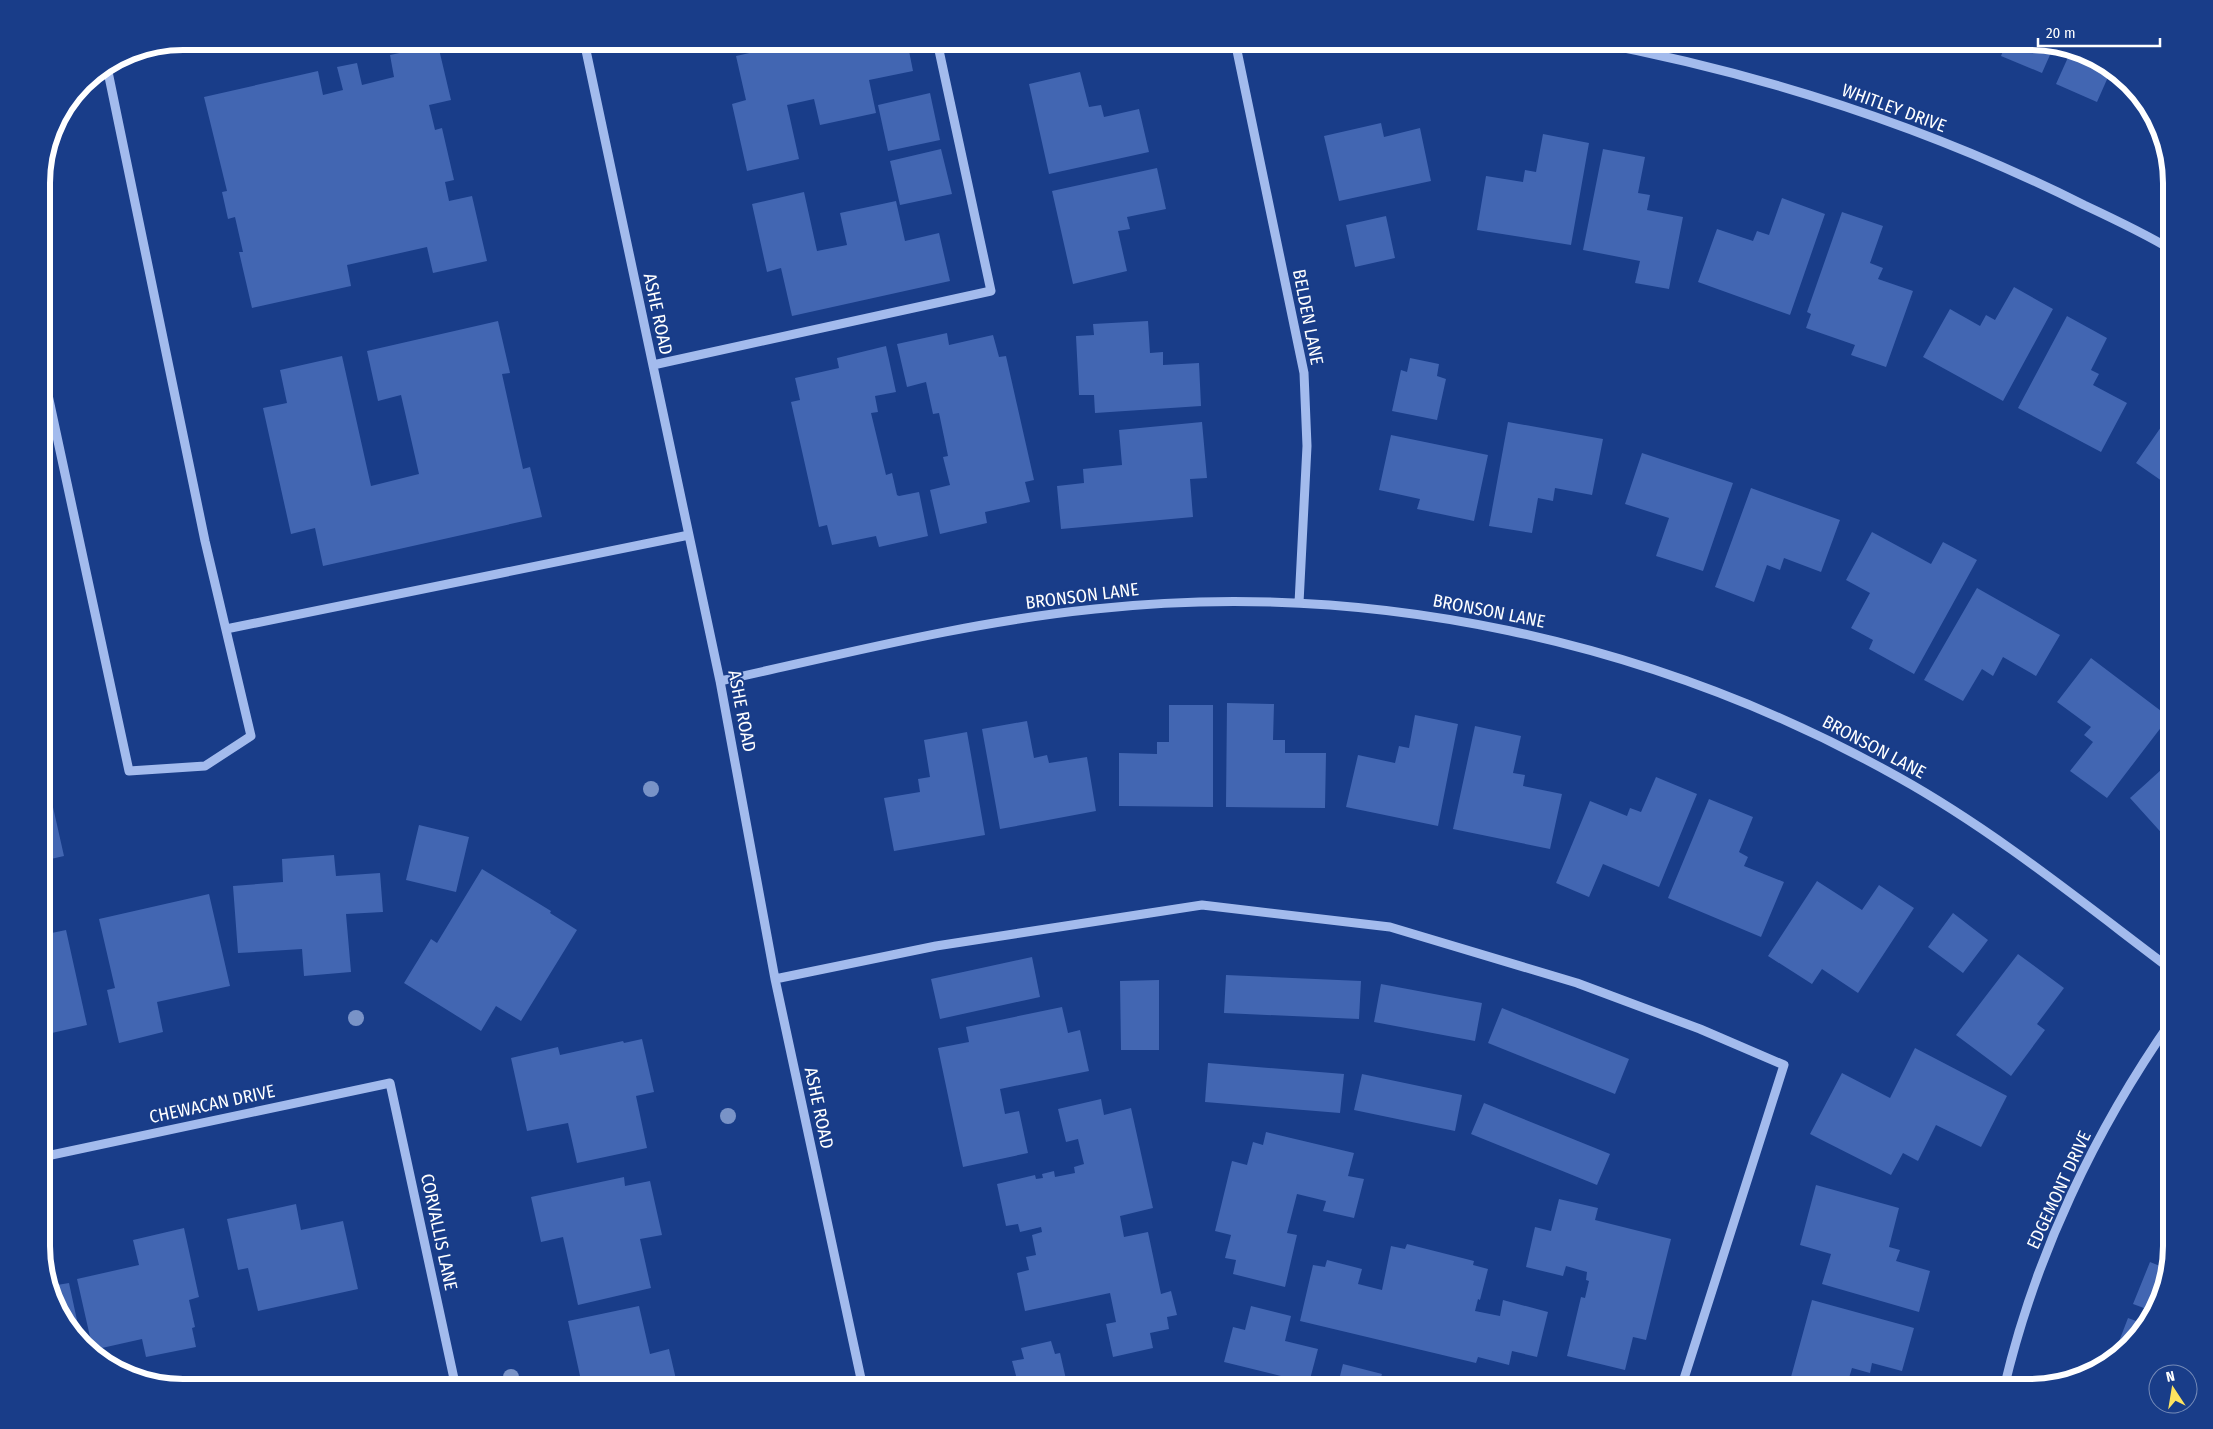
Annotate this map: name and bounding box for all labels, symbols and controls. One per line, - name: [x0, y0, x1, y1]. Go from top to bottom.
- scale bar: [2038, 15, 2160, 47]
- text: 20 m: [2046, 24, 2076, 42]
- street label: WHITLEY DRIVE: [1839, 79, 1949, 137]
- street label: BELDEN LANE: [1288, 267, 1328, 367]
- street label: ASHE ROAD: [639, 271, 677, 357]
- street label: BRONSON LANE: [1024, 578, 1140, 614]
- street label: BRONSON LANE: [1431, 589, 1547, 633]
- street label: ASHE ROAD: [723, 668, 761, 754]
- street label: BRONSON LANE: [1819, 711, 1929, 783]
- street label: ASHE ROAD: [800, 1065, 838, 1151]
- street label: CHEWACAN DRIVE: [147, 1080, 277, 1128]
- street label: EDGEMONT DRIVE: [2022, 1128, 2096, 1252]
- street label: CORVALLIS LANE: [416, 1172, 462, 1292]
- north arrow: [2148, 1364, 2198, 1414]
- text: N: [2165, 1368, 2176, 1386]

